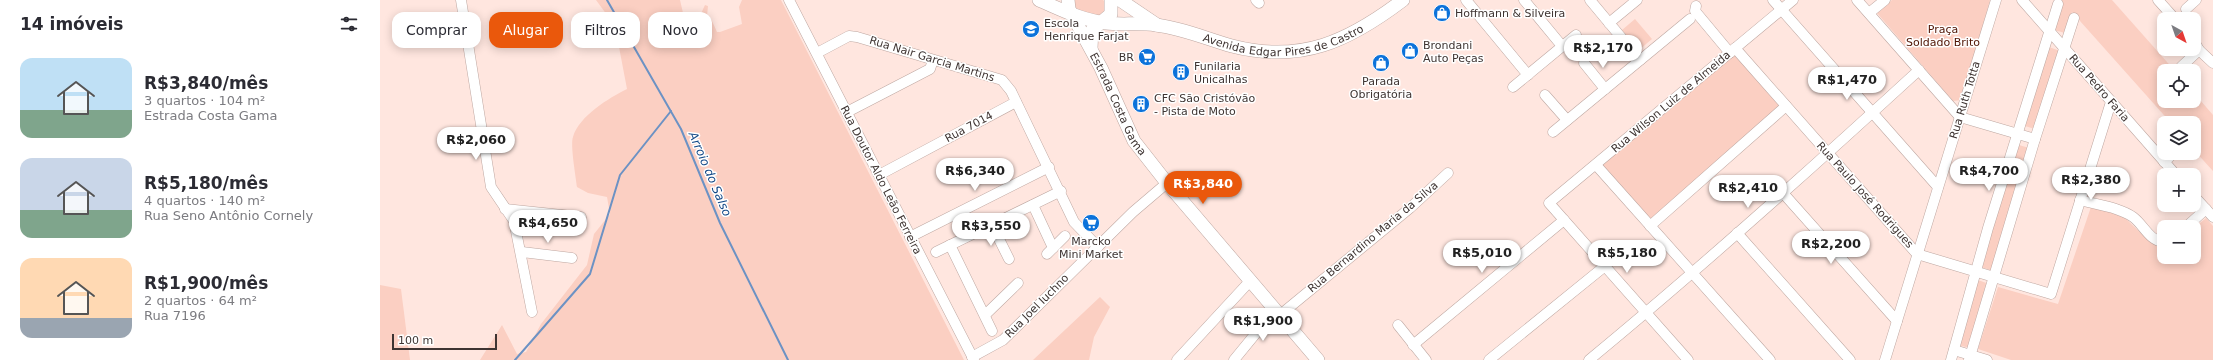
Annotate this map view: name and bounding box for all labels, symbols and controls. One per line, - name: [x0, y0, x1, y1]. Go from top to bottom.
- shop icon: Hoffmann & Silveira: [1432, 3, 1452, 23]
- place label: Hoffmann & Silveira: [1455, 7, 1565, 20]
- chip: Comprar: [392, 12, 481, 48]
- chip: Alugar: [489, 12, 563, 48]
- chip: Filtros: [571, 12, 640, 48]
- chip: Novo: [648, 12, 712, 48]
- north arrow: [2157, 12, 2201, 56]
- map controls: [2157, 12, 2201, 264]
- icon: filters: [338, 13, 360, 35]
- text: 14 imóveis: [20, 14, 123, 34]
- place label: Escola Henrique Farjat: [1044, 17, 1129, 43]
- school or university icon: Escola Henrique Farjat: [1021, 19, 1041, 39]
- street label: Avenida Edgar Pires de Castro: [1201, 22, 1366, 59]
- park label: Praça Soldado Brito: [1906, 23, 1980, 49]
- street label: Rua Nair Garcia Martins: [868, 34, 996, 84]
- pin: R$2,170: [1566, 35, 1640, 69]
- place label: Brondani Auto Peças: [1423, 39, 1484, 65]
- text: R$2,170: [1573, 40, 1633, 55]
- shop icon: Brondani Auto Peças: [1400, 41, 1420, 61]
- supermarket icon: BR: [1137, 47, 1157, 67]
- street label: Rua Wilson Luiz de Almeida: [1609, 48, 1733, 156]
- street label: Estrada Costa Gama: [1087, 50, 1149, 158]
- place label: BR: [1119, 51, 1134, 64]
- street label: Rua Pedro Faria: [2066, 52, 2132, 124]
- shop icon: Parada Obrigatória: [1371, 53, 1391, 73]
- place label: Funilaria Unicalhas: [1194, 60, 1248, 86]
- street label: Rua Ruth Totta: [1947, 60, 1983, 140]
- building icon: Funilaria Unicalhas: [1171, 62, 1191, 82]
- button: locate: [2157, 64, 2201, 108]
- pin: R$1,470: [1810, 67, 1884, 101]
- text: R$1,470: [1817, 72, 1877, 87]
- text: R$3,840/mês: [144, 73, 268, 93]
- icon: home: [52, 74, 100, 122]
- place label: Parada Obrigatória: [1350, 75, 1412, 101]
- place label: CFC São Cristóvão - Pista de Moto: [1154, 92, 1255, 118]
- text: 3 quartos · 104 m²: [144, 93, 265, 108]
- building icon: CFC São Cristóvão - Pista de Moto: [1131, 94, 1151, 114]
- street label: Rua Doutor Aldo Leão Ferreira: [838, 103, 924, 257]
- text: Estrada Costa Gama: [144, 108, 277, 123]
- street label: Rua 7014: [943, 109, 995, 145]
- button: layers: [2157, 116, 2201, 160]
- pin: R$2,060: [439, 127, 513, 161]
- water label: Arroio do Salso: [685, 129, 734, 218]
- text: R$2,060: [446, 132, 506, 147]
- street label: Rua Paulo José Rodrigues: [1814, 139, 1916, 251]
- pin: R$6,340: [938, 158, 1012, 192]
- pin: R$4,700: [1952, 158, 2026, 192]
- text: R$6,340: [945, 163, 1005, 178]
- text: R$4,700: [1959, 163, 2019, 178]
- pin: R$2,380: [2054, 167, 2128, 201]
- button: +: [2157, 168, 2201, 212]
- pin: R$3,840: [1166, 171, 1240, 205]
- text: R$2,380: [2061, 172, 2121, 187]
- text: R$5,180/mês: [144, 173, 268, 193]
- icon: home: [52, 174, 100, 222]
- pin: R$2,410: [1711, 175, 1785, 209]
- text: R$3,840: [1173, 176, 1233, 191]
- street label: Rua Bernardino Maria da Silva: [1305, 179, 1441, 295]
- text: R$2,410: [1718, 180, 1778, 195]
- text: 4 quartos · 140 m²: [144, 193, 265, 208]
- text: Rua Seno Antônio Cornely: [144, 208, 313, 223]
- pin: R$4,650: [511, 210, 585, 244]
- pin: R$3,550: [954, 213, 1028, 247]
- supermarket icon: Marcko Mini Market: [1081, 213, 1101, 233]
- text: R$4,650: [518, 215, 578, 230]
- text: R$3,550: [961, 218, 1021, 233]
- button: −: [2157, 220, 2201, 264]
- pin: R$2,200: [1794, 231, 1868, 265]
- place label: Marcko Mini Market: [1059, 235, 1124, 261]
- text: R$2,200: [1801, 236, 1861, 251]
- pin: R$5,010: [1445, 240, 1519, 274]
- pin: R$5,180: [1590, 240, 1664, 274]
- text: R$5,010: [1452, 245, 1512, 260]
- text: R$5,180: [1597, 245, 1657, 260]
- street label: Rua Joel Iuchno: [1002, 271, 1072, 341]
- text: R$1,900/mês: [144, 273, 268, 293]
- icon: home: [52, 274, 100, 322]
- text: 2 quartos · 64 m²: [144, 293, 257, 308]
- text: Rua 7196: [144, 308, 206, 323]
- pin: R$1,900: [1226, 308, 1300, 342]
- text: R$1,900: [1233, 313, 1293, 328]
- scale bar: [392, 332, 497, 351]
- text: 100 m: [398, 334, 433, 347]

